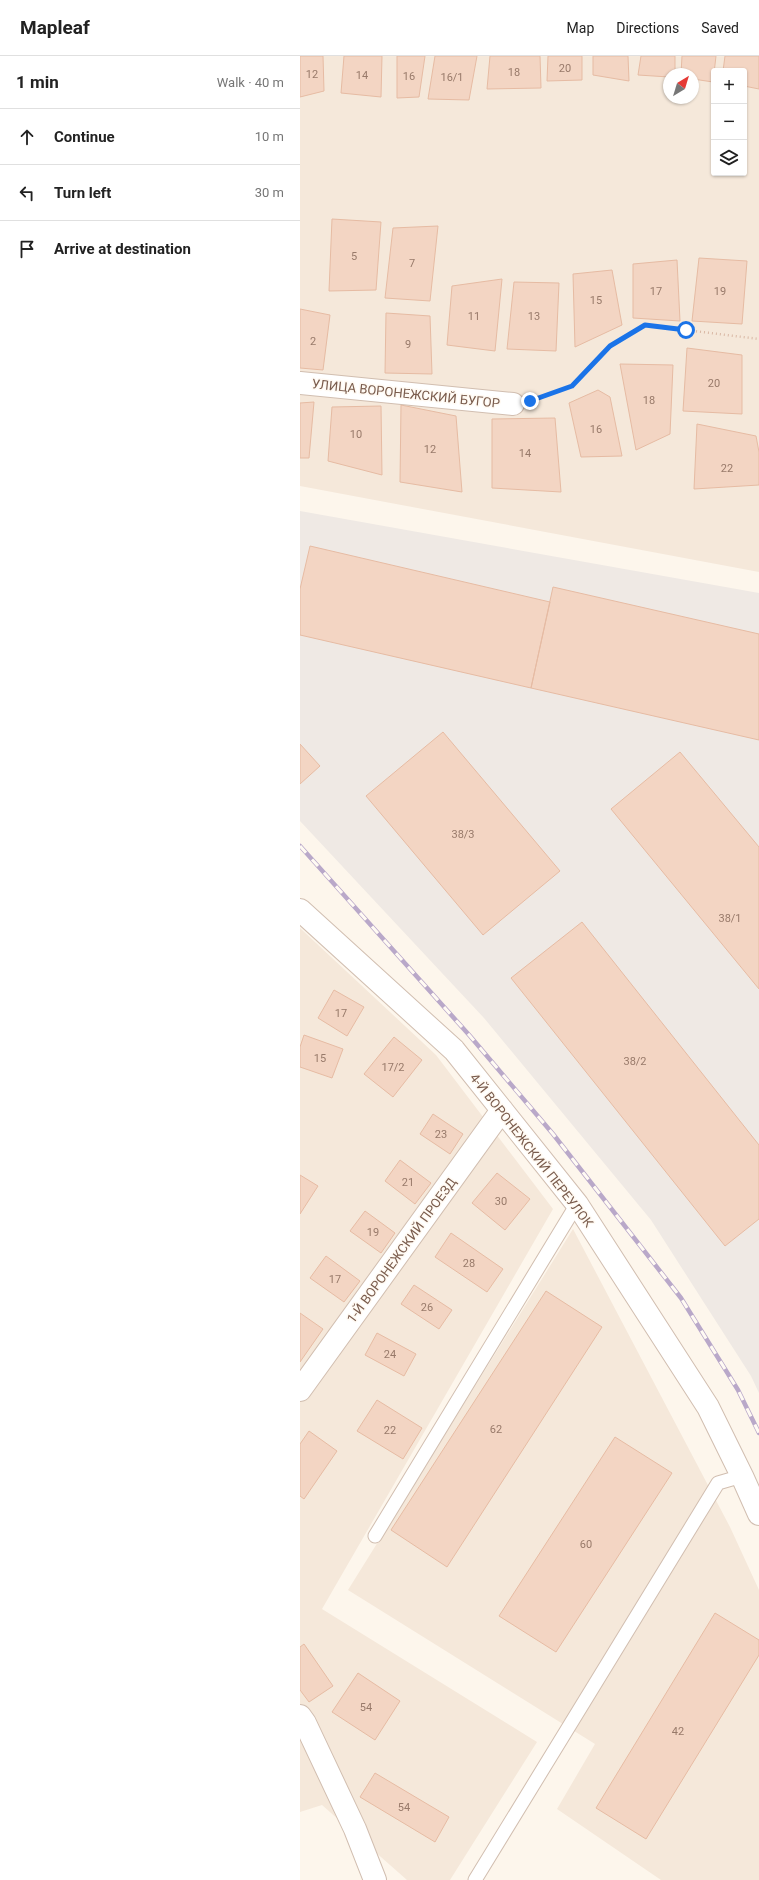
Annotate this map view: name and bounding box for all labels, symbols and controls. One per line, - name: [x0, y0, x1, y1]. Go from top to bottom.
- text: Mapleaf: [20, 16, 90, 39]
- text: Map: [567, 20, 594, 36]
- text: Directions: [616, 20, 679, 36]
- text: Saved: [701, 20, 739, 36]
- house number: 20: [559, 62, 571, 75]
- house number: 18: [508, 66, 520, 79]
- house number: 12: [306, 68, 318, 81]
- north arrow: [663, 68, 699, 104]
- map controls: [711, 68, 747, 176]
- button: +: [711, 68, 747, 104]
- house number: 14: [356, 69, 368, 82]
- house number: 16: [403, 70, 415, 83]
- house number: 16/1: [440, 71, 464, 84]
- text: 1 min: [16, 72, 59, 92]
- text: Walk · 40 m: [217, 75, 284, 90]
- button: −: [711, 104, 747, 140]
- icon: ahead: [16, 126, 38, 148]
- text: Continue: [54, 128, 115, 146]
- text: 10 m: [255, 129, 284, 144]
- button: layers: [711, 140, 747, 176]
- icon: left: [16, 182, 38, 204]
- text: Turn left: [54, 184, 111, 202]
- text: 30 m: [255, 185, 284, 200]
- icon: arrive: [16, 238, 38, 260]
- text: Arrive at destination: [54, 240, 191, 258]
- house number: 5: [351, 250, 357, 263]
- house number: 7: [409, 257, 415, 270]
- house number: 17: [650, 285, 662, 298]
- house number: 19: [714, 285, 726, 298]
- house number: 15: [590, 294, 602, 307]
- house number: 11: [468, 310, 480, 323]
- house number: 13: [528, 310, 540, 323]
- route start: [677, 321, 695, 339]
- house number: 2: [310, 335, 316, 348]
- house number: 9: [405, 338, 411, 351]
- street label: УЛИЦА ВОРОНЕЖСКИЙ БУГОР: [311, 376, 501, 411]
- house number: 20: [708, 377, 720, 390]
- route end: [521, 392, 539, 410]
- house number: 18: [643, 394, 655, 407]
- house number: 16: [590, 423, 602, 436]
- house number: 10: [350, 428, 362, 441]
- house number: 12: [424, 443, 436, 456]
- house number: 14: [519, 447, 531, 460]
- house number: 22: [721, 462, 733, 475]
- house number: 38/3: [451, 828, 475, 841]
- house number: 38/1: [718, 912, 742, 925]
- house number: 17: [335, 1007, 347, 1020]
- house number: 15: [314, 1052, 326, 1065]
- house number: 38/2: [623, 1055, 647, 1068]
- house number: 17/2: [381, 1061, 405, 1074]
- street label: 4-Й ВОРОНЕЖСКИЙ ПЕРЕУЛОК: [467, 1070, 597, 1231]
- house number: 23: [435, 1128, 447, 1141]
- street label: 1-Й ВОРОНЕЖСКИЙ ПРОЕЗД: [344, 1175, 459, 1326]
- house number: 21: [402, 1176, 414, 1189]
- house number: 30: [495, 1195, 507, 1208]
- house number: 19: [367, 1226, 379, 1239]
- house number: 28: [463, 1257, 475, 1270]
- house number: 17: [329, 1273, 341, 1286]
- house number: 26: [421, 1301, 433, 1314]
- house number: 24: [384, 1348, 396, 1361]
- house number: 62: [490, 1423, 502, 1436]
- house number: 22: [384, 1424, 396, 1437]
- house number: 60: [580, 1538, 592, 1551]
- house number: 54: [360, 1701, 372, 1714]
- house number: 42: [672, 1725, 684, 1738]
- house number: 54: [398, 1801, 410, 1814]

